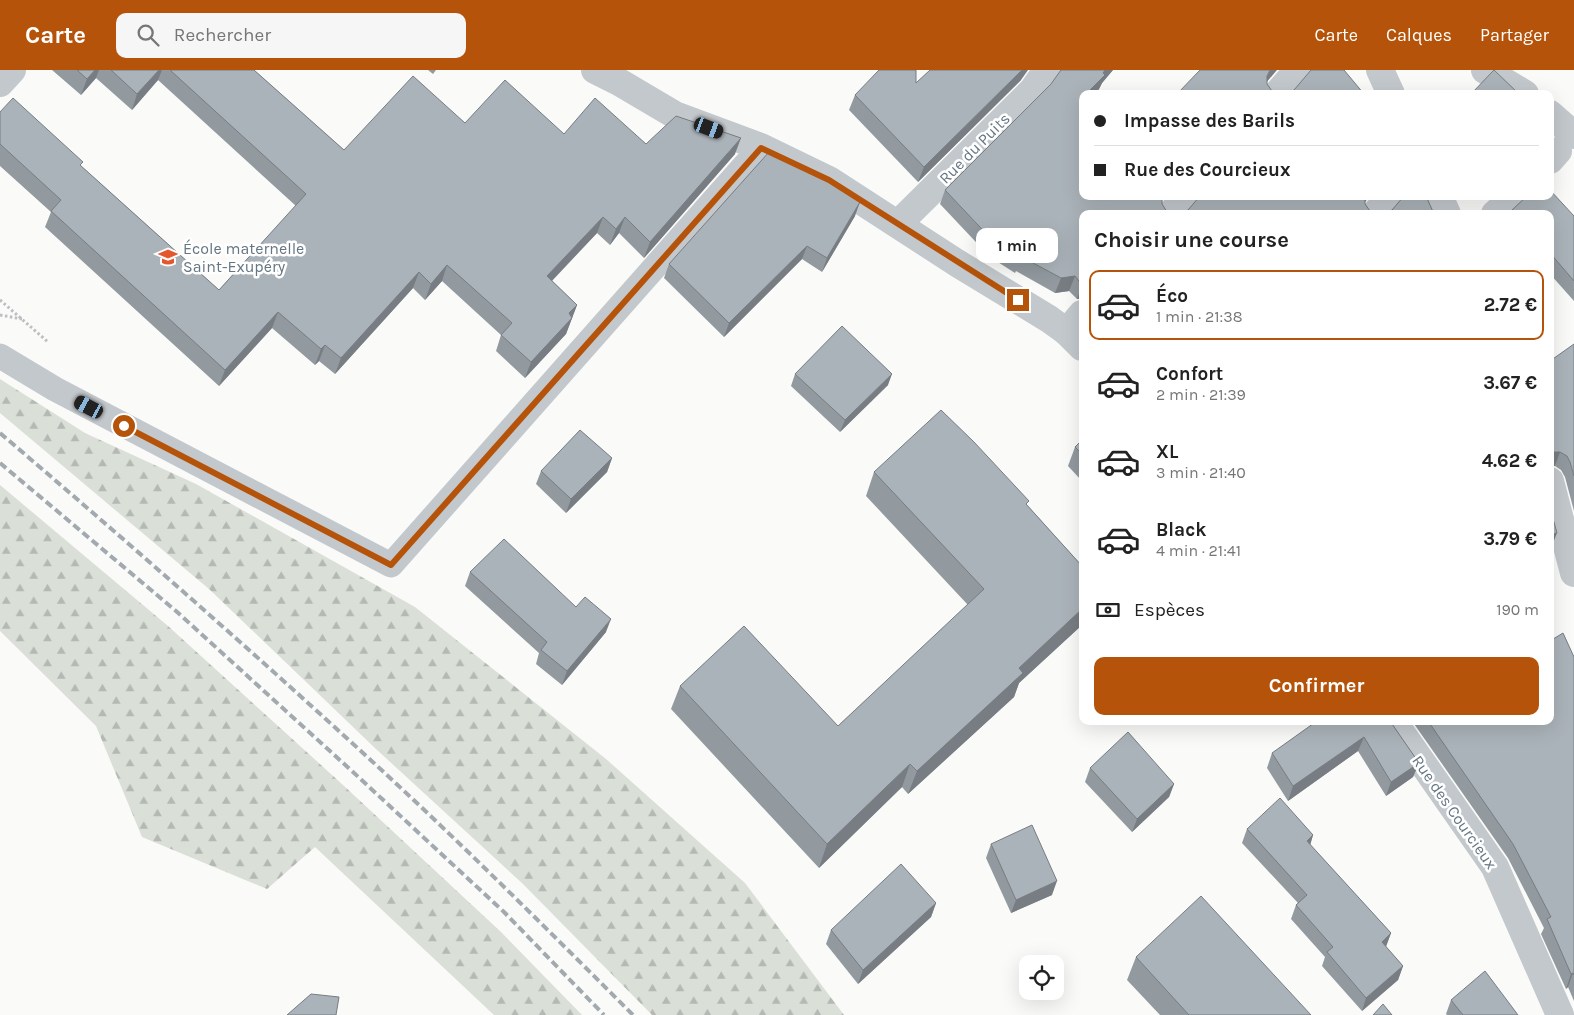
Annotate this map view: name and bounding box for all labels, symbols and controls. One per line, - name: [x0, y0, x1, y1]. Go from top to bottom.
- search box: [116, 13, 466, 58]
- text: Carte: [25, 21, 86, 49]
- icon: search: [134, 21, 162, 49]
- text: Rechercher: [174, 24, 271, 46]
- text: Carte: [1314, 24, 1358, 46]
- text: Calques: [1386, 24, 1452, 46]
- text: Partager: [1480, 24, 1549, 46]
- street label: Rue du Puits: [935, 109, 1014, 188]
- text: Impasse des Barils: [1124, 110, 1295, 132]
- car: [692, 116, 725, 140]
- text: Rue des Courcieux: [1124, 159, 1291, 181]
- text: Choisir une course: [1094, 227, 1289, 253]
- callout: 1 min: [977, 228, 1059, 262]
- text: 1 min: [997, 236, 1037, 255]
- place label: École maternelle Saint-Exupéry: [183, 239, 304, 276]
- school or university icon: École maternelle Saint-Exupéry: [157, 246, 179, 268]
- icon: car: [1096, 283, 1141, 328]
- text: Éco: [1156, 285, 1188, 307]
- route end: [1007, 289, 1029, 311]
- text: 2.72 €: [1484, 294, 1537, 316]
- text: 1 min · 21:38: [1156, 307, 1242, 326]
- icon: car: [1096, 361, 1141, 406]
- text: Confort: [1156, 363, 1223, 385]
- text: 3.67 €: [1483, 372, 1537, 394]
- text: 2 min · 21:39: [1156, 385, 1246, 404]
- car: [72, 393, 105, 421]
- route start: [113, 415, 135, 437]
- icon: car: [1096, 439, 1141, 484]
- text: XL: [1156, 441, 1178, 463]
- text: 4.62 €: [1482, 450, 1537, 472]
- text: 3 min · 21:40: [1156, 463, 1246, 482]
- icon: car: [1096, 517, 1141, 562]
- text: Black: [1156, 519, 1207, 541]
- text: 3.79 €: [1483, 528, 1537, 550]
- text: 4 min · 21:41: [1156, 541, 1241, 560]
- icon: cash: [1094, 596, 1122, 624]
- text: Espèces: [1134, 599, 1205, 621]
- text: 190 m: [1496, 600, 1539, 619]
- button: Confirmer: [1094, 657, 1539, 715]
- street label: Rue des Courcieux: [1408, 752, 1501, 873]
- map controls: [1019, 955, 1064, 1000]
- button: locate: [1019, 955, 1064, 1000]

